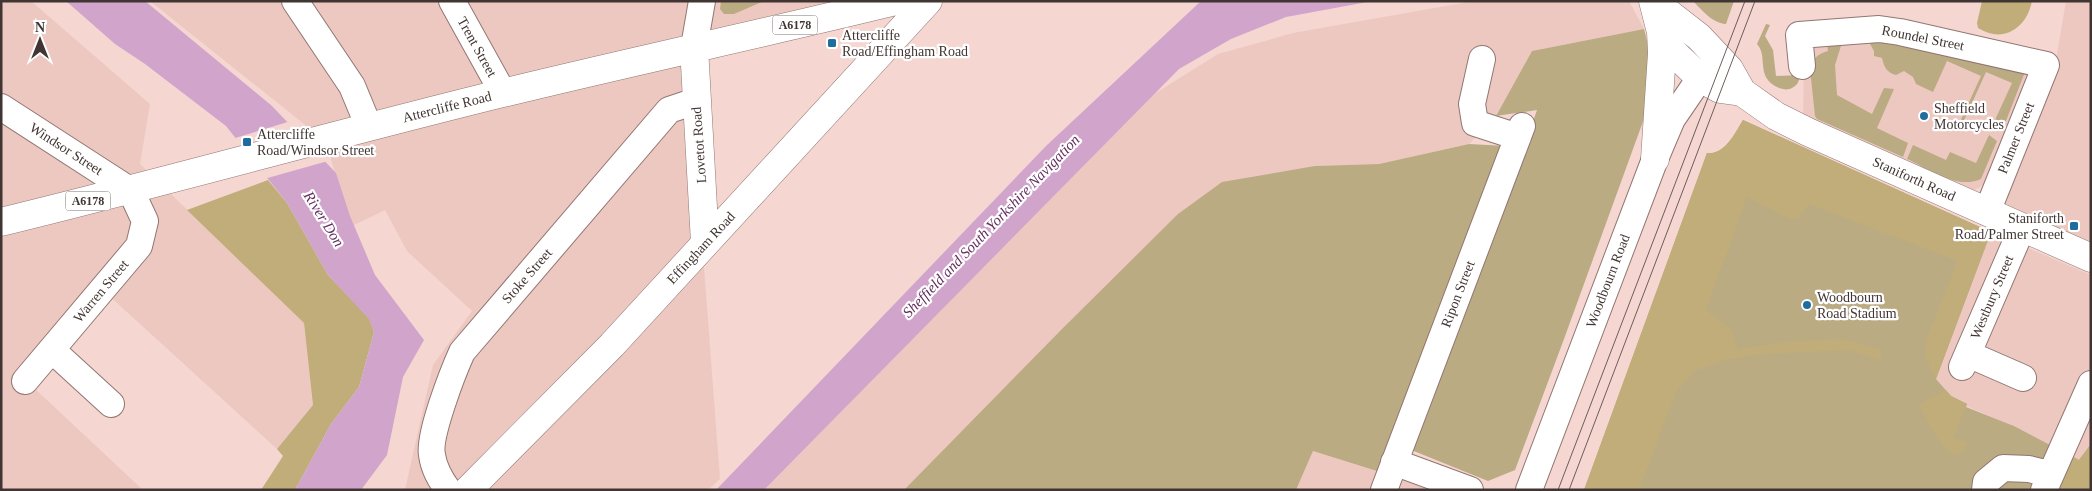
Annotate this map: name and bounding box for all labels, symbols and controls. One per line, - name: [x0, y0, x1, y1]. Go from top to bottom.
- north arrow: [15, 15, 65, 65]
- street label: Trent Street: [454, 15, 500, 80]
- road number: A6178: [772, 16, 818, 34]
- text: N: [35, 20, 45, 35]
- street label: Roundel Street: [1881, 23, 1966, 53]
- place label: Attercliffe Road/Effingham Road: [842, 28, 968, 59]
- marker: Attercliffe Road/Effingham Road: [826, 37, 838, 49]
- street label: Attercliffe Road: [401, 89, 493, 125]
- street label: Palmer Street: [1995, 100, 2037, 176]
- place label: Sheffield Motorcycles: [1934, 101, 2004, 132]
- street label: Lovetot Road: [689, 106, 709, 184]
- marker: Sheffield Motorcycles: [1918, 110, 1930, 122]
- street label: Windsor Street: [27, 120, 105, 178]
- place label: Attercliffe Road/Windsor Street: [257, 127, 374, 158]
- water label: Sheffield and South Yorkshire Navigation: [899, 132, 1083, 320]
- marker: Attercliffe Road/Windsor Street: [241, 136, 253, 148]
- street label: Staniforth Road: [1870, 154, 1958, 204]
- water label: River Don: [300, 188, 347, 250]
- road number: A6178: [66, 192, 110, 210]
- street label: Effingham Road: [664, 209, 738, 287]
- place label: Staniforth Road/Palmer Street: [1955, 211, 2064, 242]
- marker: Staniforth Road/Palmer Street: [2068, 220, 2080, 232]
- street label: Woodbourn Road: [1583, 232, 1633, 330]
- street label: Stoke Street: [499, 245, 555, 307]
- street label: Westbury Street: [1968, 253, 2016, 341]
- street label: Warren Street: [71, 257, 132, 325]
- street label: Ripon Street: [1438, 258, 1478, 330]
- place label: Woodbourn Road Stadium: [1817, 290, 1897, 321]
- marker: Woodbourn Road Stadium: [1801, 299, 1813, 311]

